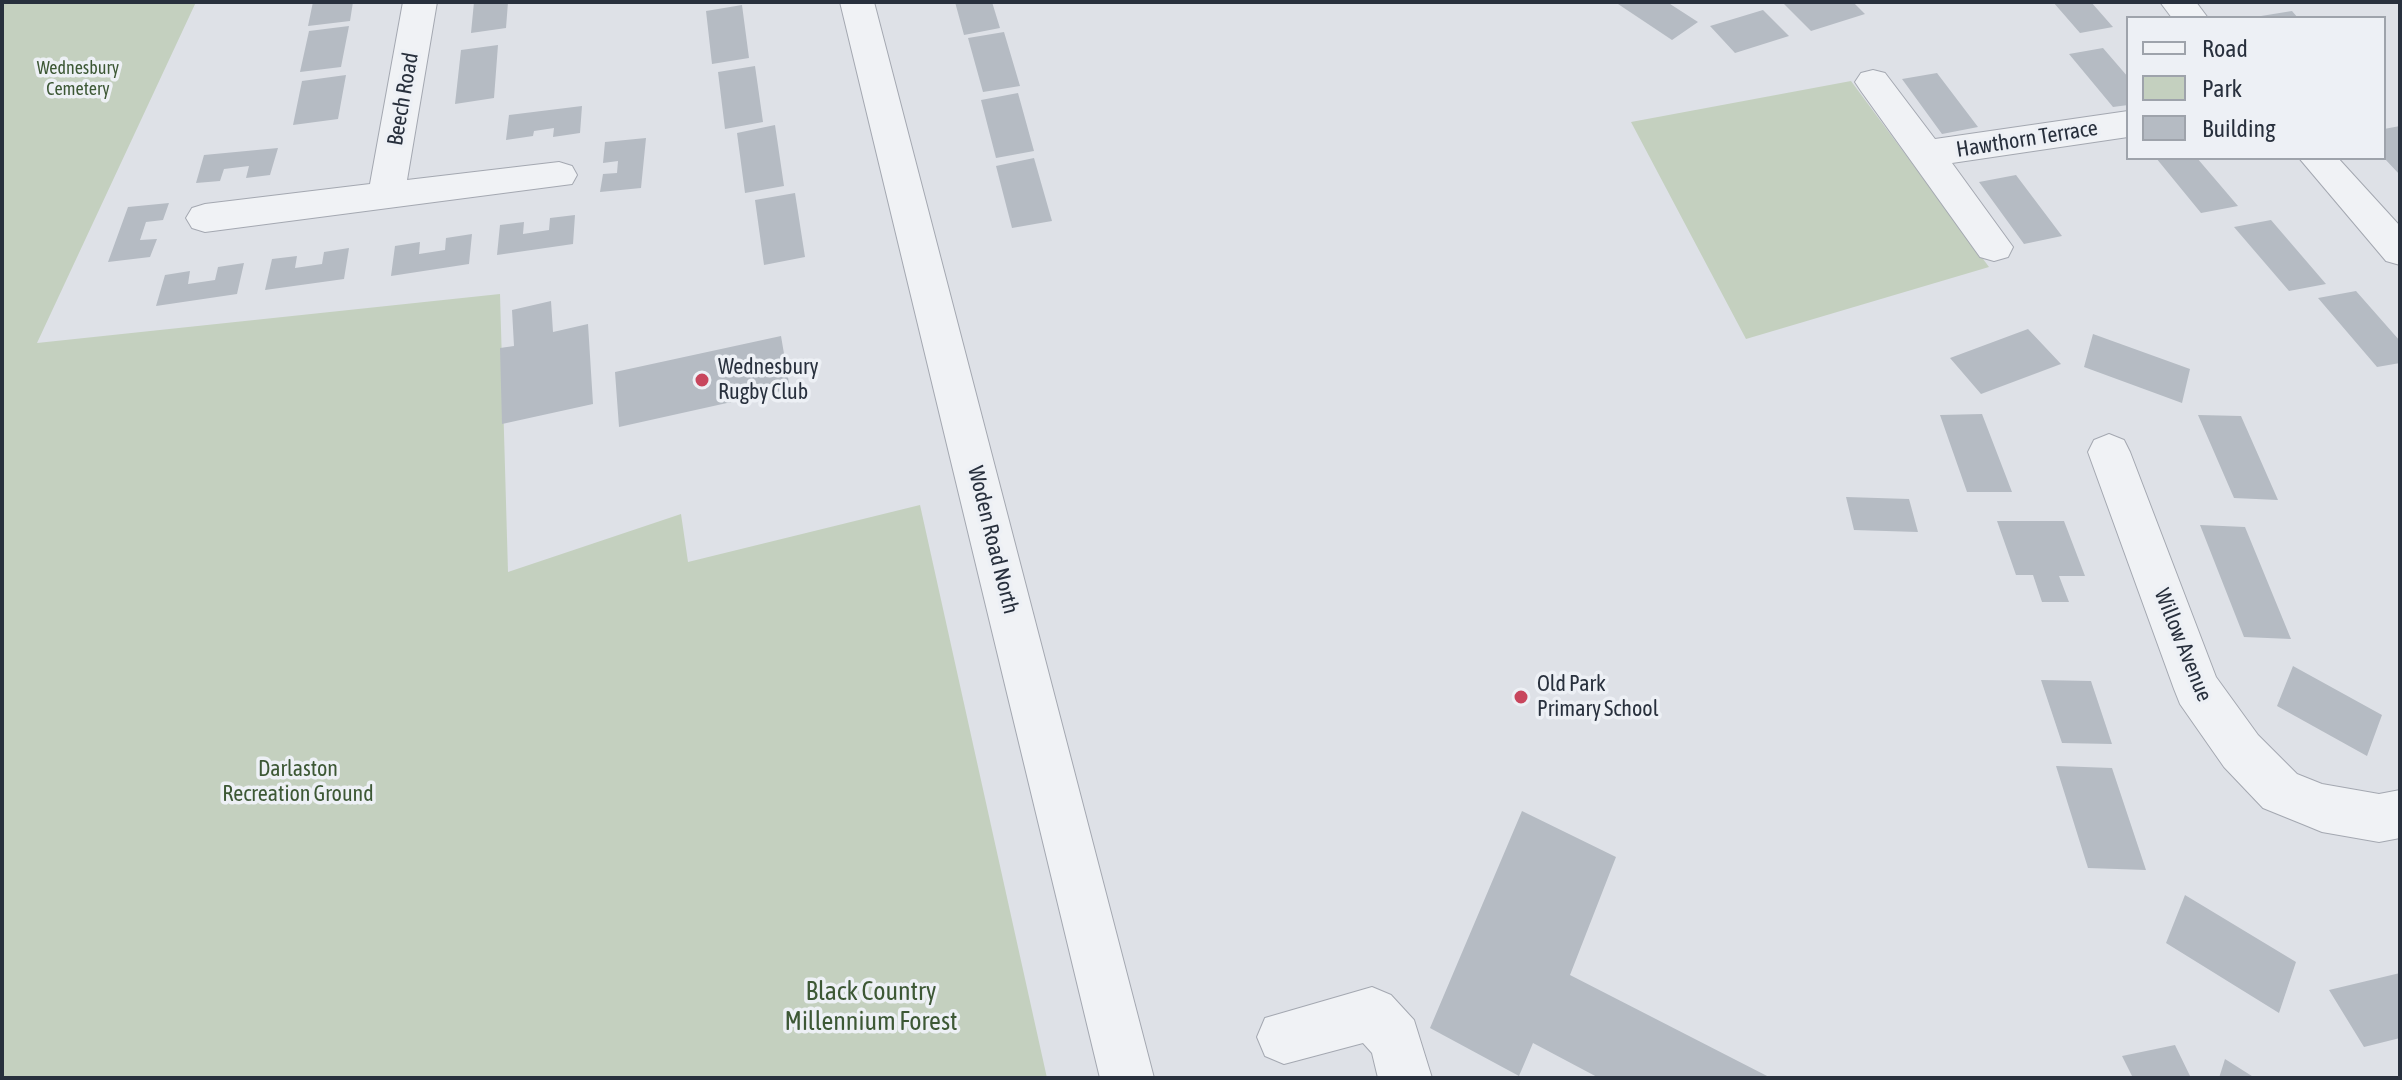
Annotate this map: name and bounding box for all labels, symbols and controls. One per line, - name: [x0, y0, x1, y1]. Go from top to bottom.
- legend: [2126, 16, 2386, 160]
- text: Road: [2202, 35, 2248, 62]
- street label: Beech Road: [382, 50, 424, 148]
- park label: Wednesbury Cemetery: [37, 57, 119, 100]
- text: Park: [2202, 75, 2242, 102]
- street label: Hawthorn Terrace: [1954, 115, 2100, 163]
- text: Building: [2202, 115, 2275, 142]
- place label: Wednesbury Rugby Club: [718, 354, 819, 406]
- marker: Wednesbury Rugby Club: [693, 371, 711, 389]
- street label: Woden Road North: [962, 463, 1024, 617]
- street label: Willow Avenue: [2148, 585, 2218, 705]
- place label: Old Park Primary School: [1537, 671, 1659, 722]
- marker: Old Park Primary School: [1512, 688, 1530, 706]
- park label: Darlaston Recreation Ground: [222, 756, 374, 808]
- park label: Black Country Millennium Forest: [784, 976, 958, 1038]

